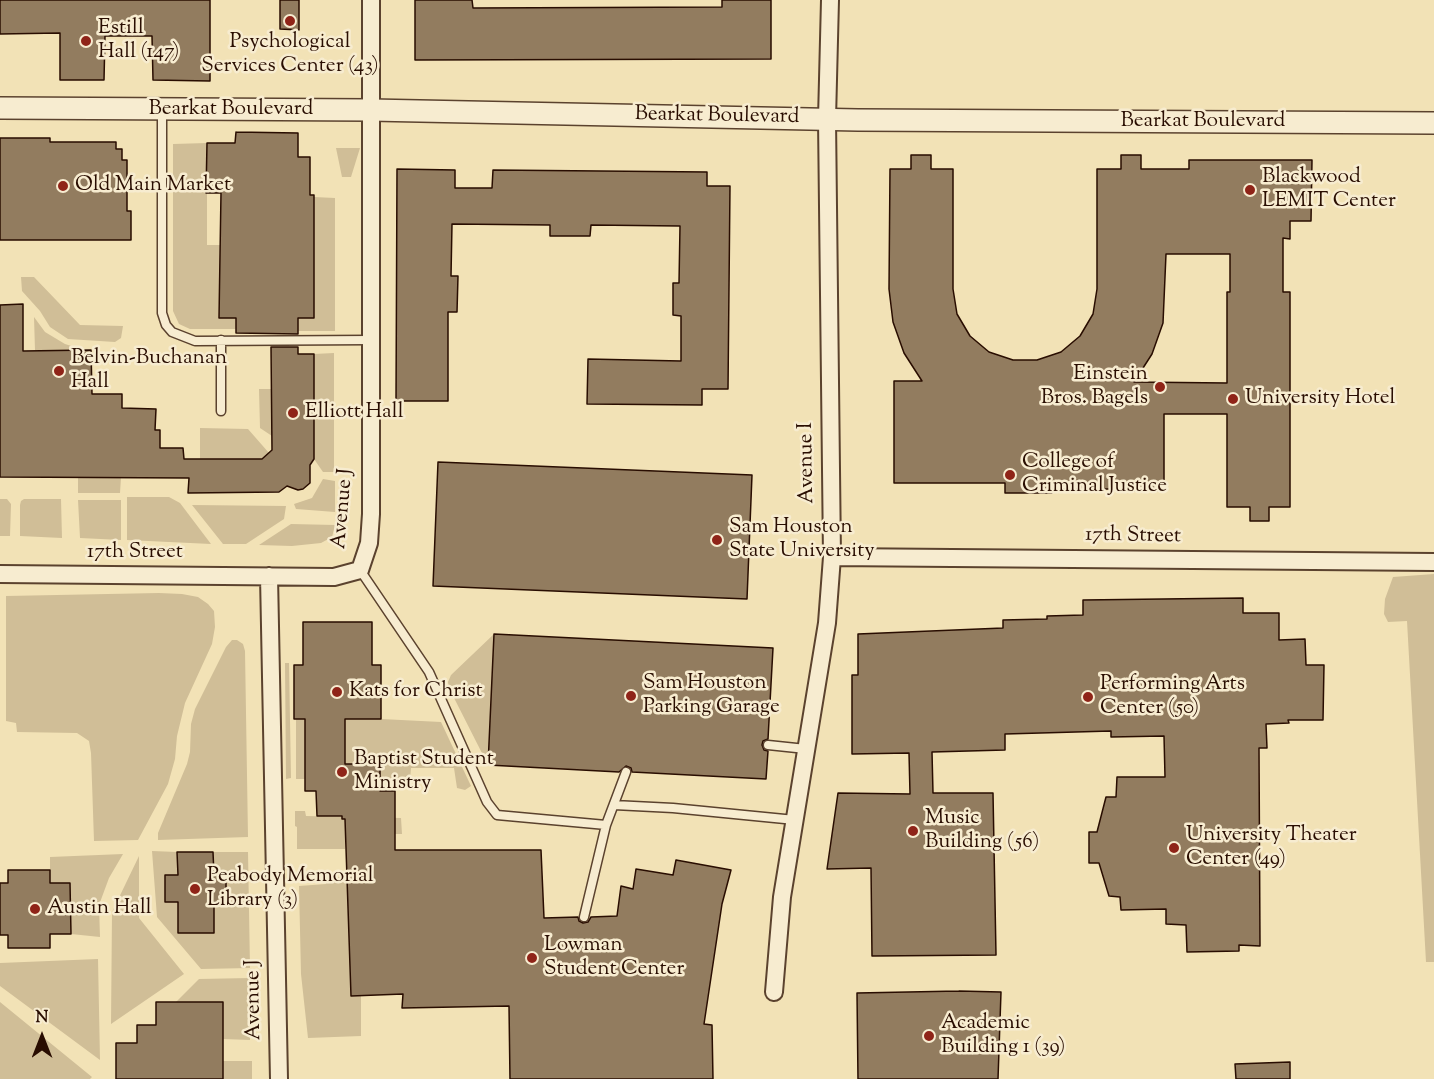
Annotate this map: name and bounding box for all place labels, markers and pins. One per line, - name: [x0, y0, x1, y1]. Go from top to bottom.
- marker: Psychological Services Center (43): [283, 14, 297, 28]
- place label: Estill Hall (147): [98, 16, 179, 66]
- place label: Psychological Services Center (43): [201, 30, 379, 80]
- marker: Estill Hall (147): [79, 34, 93, 48]
- place label: Blackwood LEMIT Center: [1262, 165, 1396, 215]
- place label: Old Main Market: [75, 173, 231, 199]
- marker: Old Main Market: [56, 179, 70, 193]
- marker: Blackwood LEMIT Center: [1243, 183, 1257, 197]
- place label: Belvin-Buchanan Hall: [71, 346, 227, 396]
- place label: Einstein Bros. Bagels: [1041, 362, 1148, 412]
- marker: Belvin-Buchanan Hall: [52, 364, 66, 378]
- marker: Einstein Bros. Bagels: [1153, 380, 1167, 394]
- place label: University Hotel: [1245, 386, 1395, 412]
- marker: University Hotel: [1226, 392, 1240, 406]
- place label: Elliott Hall: [305, 400, 403, 426]
- marker: Elliott Hall: [286, 406, 300, 420]
- place label: College of Criminal Justice: [1022, 450, 1167, 500]
- marker: College of Criminal Justice: [1003, 468, 1017, 482]
- place label: Sam Houston State University: [729, 515, 875, 565]
- marker: Sam Houston State University: [710, 533, 724, 547]
- place label: Sam Houston Parking Garage: [643, 671, 780, 721]
- place label: Performing Arts Center (50): [1100, 672, 1245, 722]
- place label: Kats for Christ: [349, 679, 483, 705]
- marker: Kats for Christ: [330, 685, 344, 699]
- marker: Sam Houston Parking Garage: [624, 689, 638, 703]
- marker: Performing Arts Center (50): [1081, 690, 1095, 704]
- place label: Baptist Student Ministry: [354, 747, 494, 797]
- marker: Baptist Student Ministry: [335, 765, 349, 779]
- place label: Music Building (56): [925, 806, 1039, 856]
- place label: University Theater Center (49): [1186, 823, 1357, 873]
- marker: Music Building (56): [906, 824, 920, 838]
- marker: University Theater Center (49): [1167, 841, 1181, 855]
- place label: Peabody Memorial Library (3): [207, 864, 374, 914]
- marker: Peabody Memorial Library (3): [188, 882, 202, 896]
- place label: Austin Hall: [47, 896, 152, 922]
- marker: Austin Hall: [28, 902, 42, 916]
- place label: Lowman Student Center: [544, 933, 684, 983]
- marker: Lowman Student Center: [525, 951, 539, 965]
- place label: Academic Building 1 (39): [941, 1011, 1065, 1061]
- marker: Academic Building 1 (39): [922, 1029, 936, 1043]

